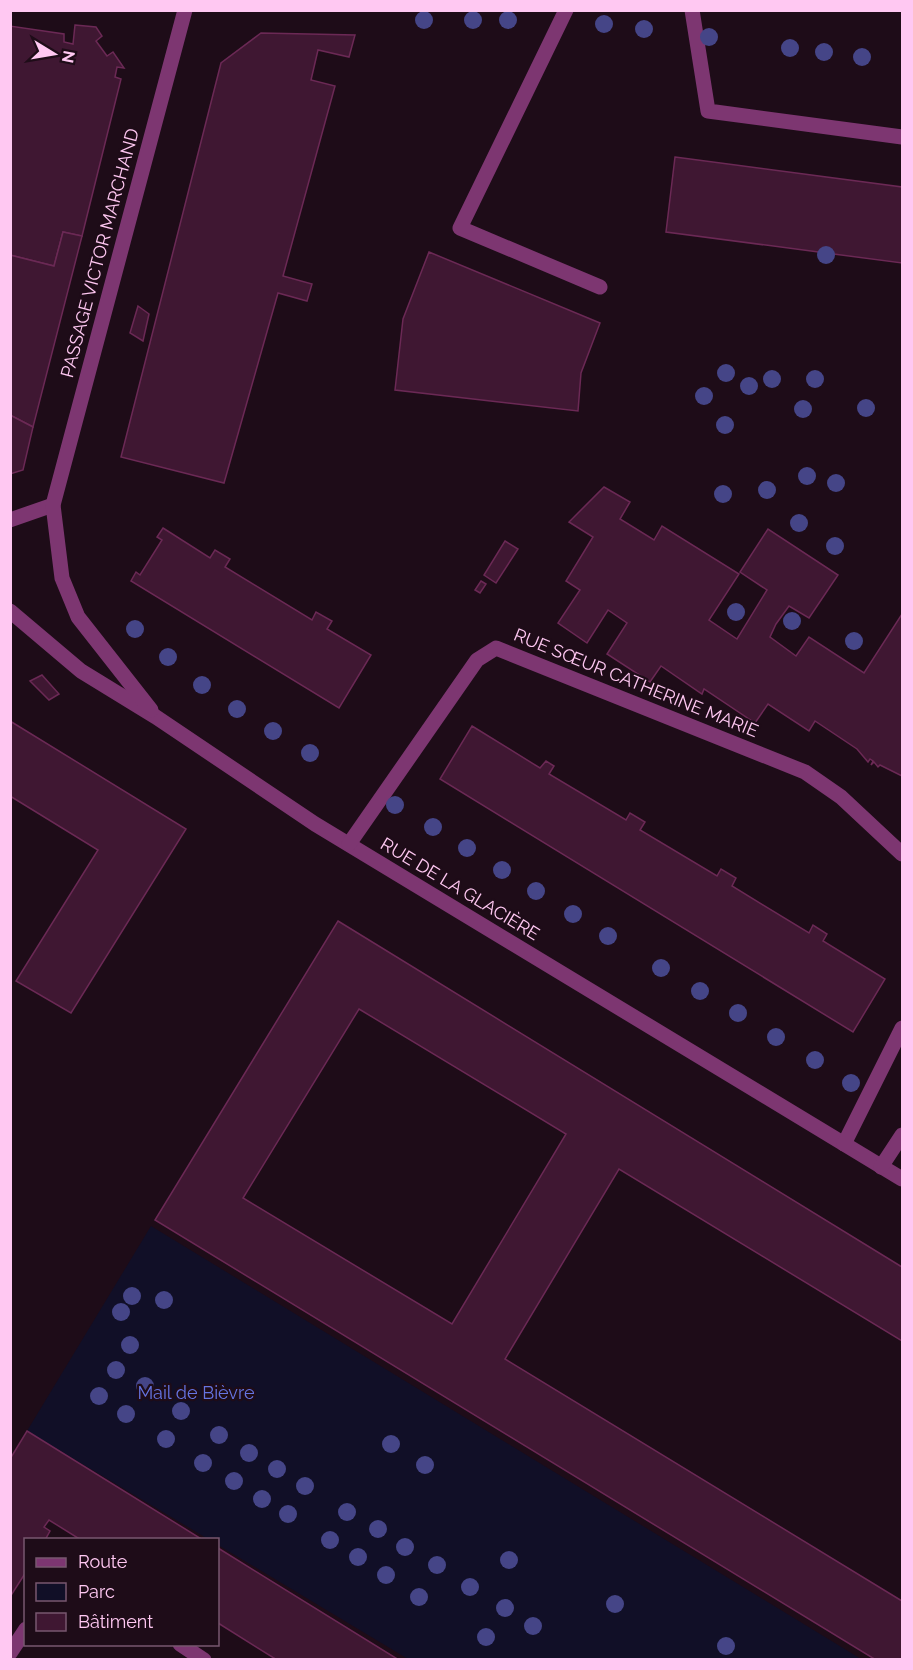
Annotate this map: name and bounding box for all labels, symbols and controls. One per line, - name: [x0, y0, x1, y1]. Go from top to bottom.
- north arrow: [24, 24, 84, 84]
- text: N: [58, 49, 79, 65]
- street label: PASSAGE VICTOR MARCHAND: [56, 126, 143, 380]
- street label: RUE SŒUR CATHERINE MARIE: [511, 624, 761, 741]
- street label: RUE DE LA GLACIÈRE: [377, 832, 544, 944]
- park label: Mail de Bièvre: [137, 1382, 255, 1403]
- legend: [24, 1538, 219, 1646]
- text: Route: [78, 1551, 128, 1572]
- text: Parc: [78, 1581, 115, 1602]
- text: Bâtiment: [78, 1611, 153, 1632]

